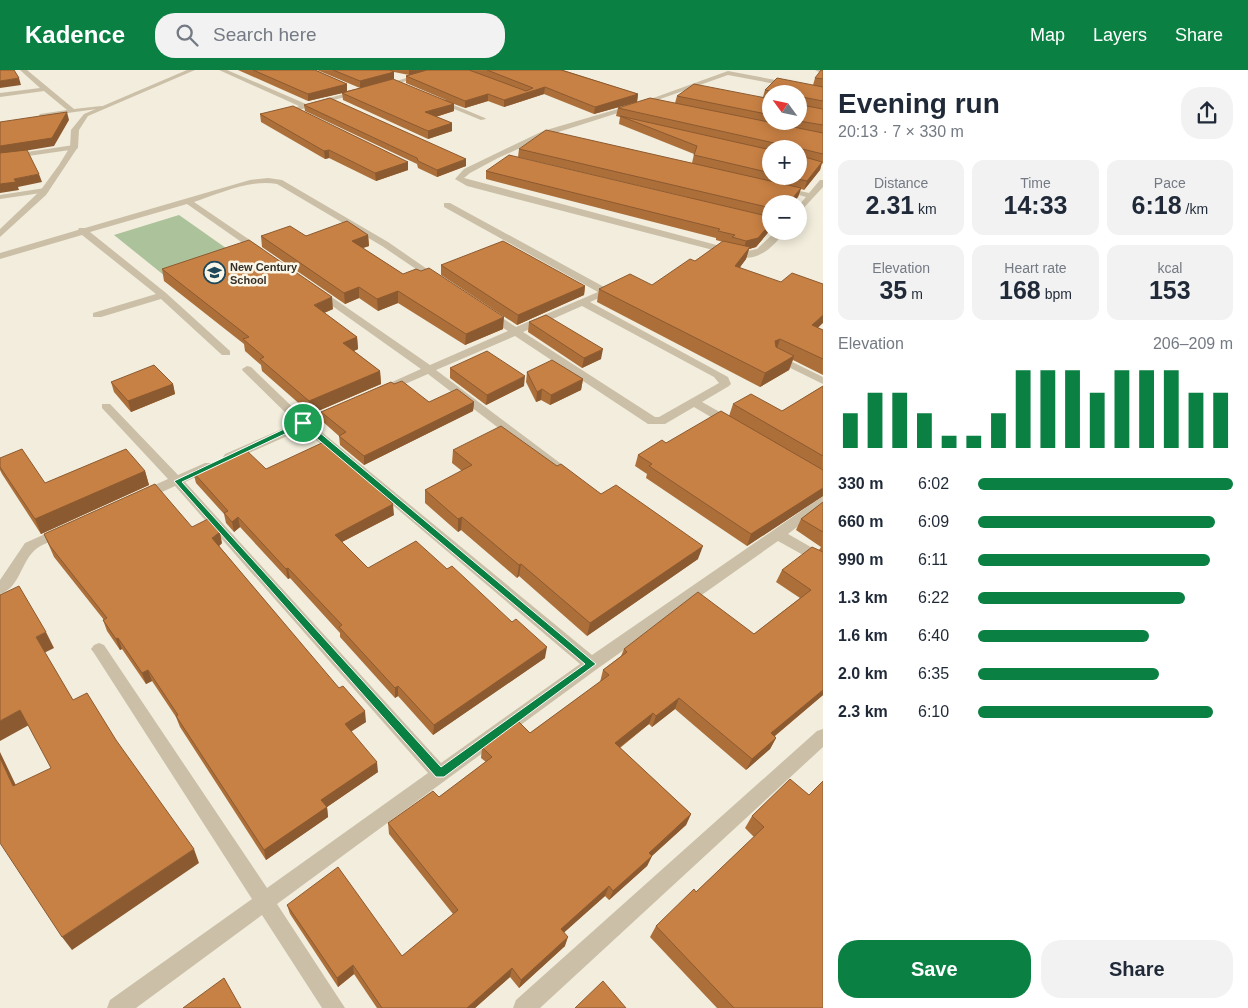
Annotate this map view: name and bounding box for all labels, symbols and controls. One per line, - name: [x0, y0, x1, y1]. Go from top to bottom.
- search box: [155, 13, 505, 58]
- text: Kadence: [25, 21, 125, 48]
- icon: search: [173, 21, 201, 49]
- text: Search here: [213, 24, 317, 45]
- text: Map: [1030, 25, 1065, 45]
- text: Layers: [1093, 25, 1147, 45]
- text: Share: [1175, 25, 1223, 45]
- north arrow: [762, 85, 808, 130]
- map controls: [762, 85, 807, 240]
- button: share: [1181, 87, 1233, 139]
- text: Evening run: [838, 88, 1000, 119]
- text: 20:13 · 7 × 330 m: [838, 123, 964, 140]
- button: +: [762, 140, 807, 185]
- text: Distance: [874, 175, 928, 191]
- text: Time: [1020, 175, 1051, 191]
- text: Pace: [1154, 175, 1186, 191]
- text: 2.31: [866, 191, 914, 219]
- text: 14:33: [1004, 191, 1067, 219]
- text: 6:18: [1132, 191, 1182, 219]
- button: −: [762, 195, 807, 240]
- text: km: [914, 201, 937, 217]
- text: /km: [1182, 201, 1208, 217]
- text: Elevation: [872, 260, 930, 276]
- text: Heart rate: [1004, 260, 1067, 276]
- text: kcal: [1157, 260, 1182, 276]
- school or university icon: New Century School: [202, 261, 226, 285]
- place label: New Century School: [230, 261, 298, 286]
- text: 35: [879, 276, 907, 304]
- text: 168: [999, 276, 1041, 304]
- text: 153: [1149, 276, 1191, 304]
- text: m: [907, 286, 923, 302]
- text: bpm: [1041, 286, 1072, 302]
- text: Elevation: [838, 335, 904, 352]
- text: 206–209 m: [1153, 335, 1233, 352]
- pin: [282, 402, 324, 444]
- icon: arrive: [289, 409, 317, 437]
- text: 330 m: [838, 475, 883, 492]
- text: 6:02: [918, 475, 949, 492]
- text: 660 m: [838, 513, 883, 530]
- text: 6:09: [918, 513, 949, 530]
- text: 990 m: [838, 551, 883, 568]
- text: 6:11: [918, 551, 948, 568]
- text: 1.3 km: [838, 589, 888, 606]
- text: 6:22: [918, 589, 949, 606]
- text: 1.6 km: [838, 627, 888, 644]
- text: 6:40: [918, 627, 949, 644]
- text: 2.0 km: [838, 665, 888, 682]
- text: 6:35: [918, 665, 949, 682]
- text: 2.3 km: [838, 703, 888, 720]
- text: 6:10: [918, 703, 949, 720]
- button: Save: [838, 940, 1031, 998]
- button: Share: [1041, 940, 1233, 998]

